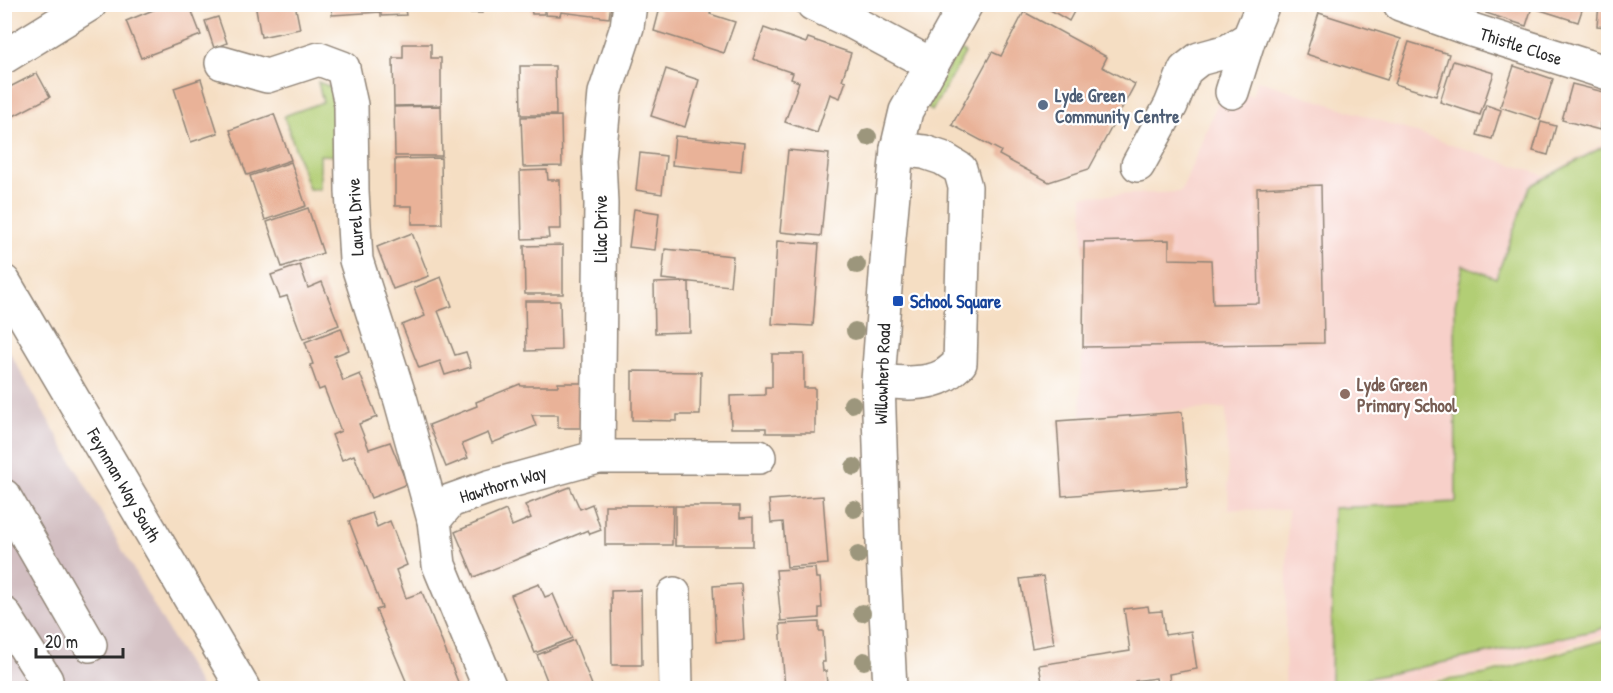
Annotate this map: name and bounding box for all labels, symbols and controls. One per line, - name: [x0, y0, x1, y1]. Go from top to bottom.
- street label: Thistle Close: [1477, 21, 1565, 71]
- place label: Lyde Green Community Centre: [1055, 83, 1180, 130]
- marker: Lyde Green Community Centre: [1036, 98, 1050, 112]
- street label: Laurel Drive: [340, 177, 370, 257]
- street label: Lilac Drive: [588, 195, 613, 263]
- place label: School Square: [910, 289, 1002, 315]
- marker: School Square: [891, 294, 905, 308]
- street label: Willowherb Road: [868, 323, 896, 425]
- place label: Lyde Green Primary School: [1357, 372, 1458, 419]
- marker: Lyde Green Primary School: [1338, 387, 1352, 401]
- street label: Feynman Way South: [81, 423, 167, 547]
- street label: Hawthorn Way: [456, 459, 550, 509]
- scale bar: [36, 621, 123, 659]
- text: 20 m: [45, 629, 78, 654]

